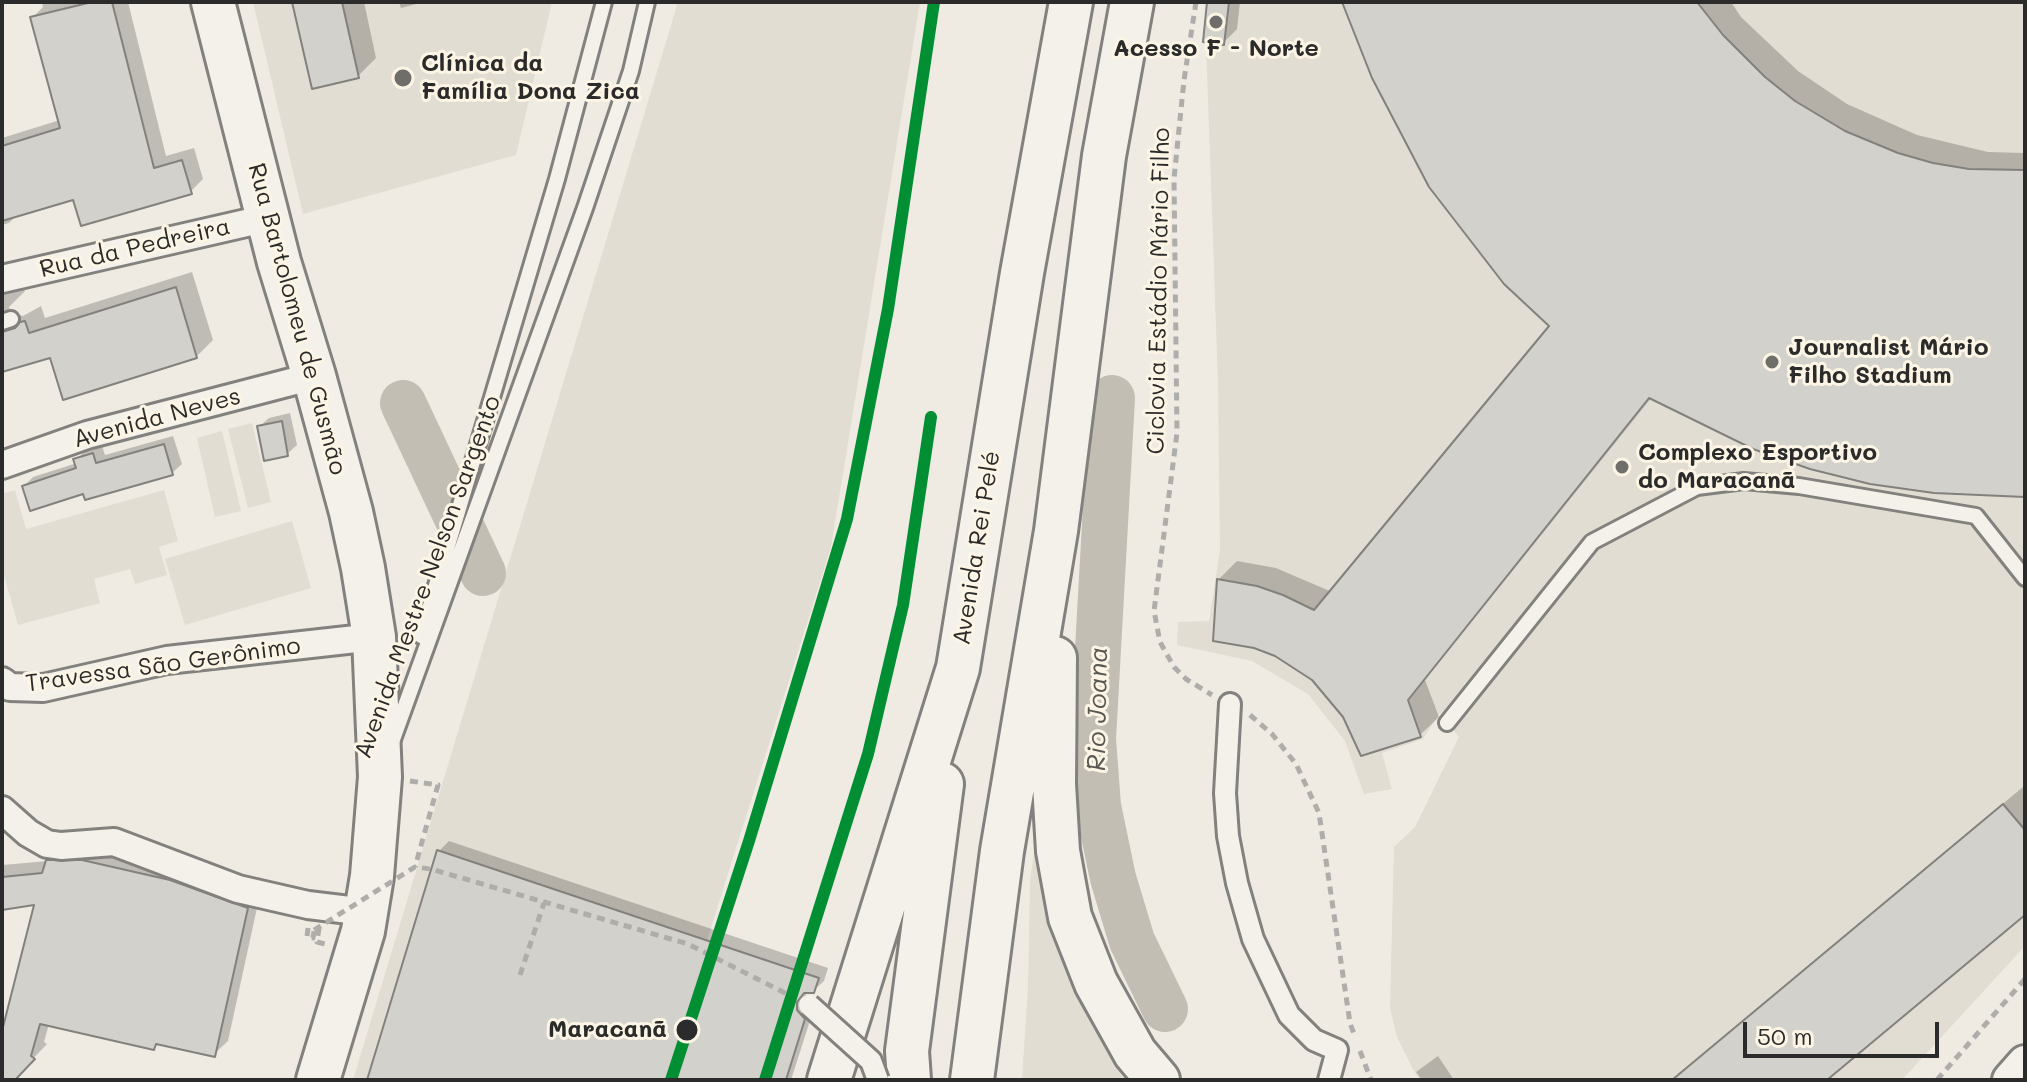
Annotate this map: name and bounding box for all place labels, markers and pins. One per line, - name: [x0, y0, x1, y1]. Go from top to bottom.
- marker: Acesso F - Norte: [1207, 13, 1225, 31]
- place label: Acesso F - Norte: [1113, 35, 1319, 63]
- place label: Clínica da Família Dona Zica: [421, 50, 640, 106]
- marker: Clínica da Família Dona Zica: [392, 67, 414, 89]
- place label: Journalist Mário Filho Stadium: [1788, 334, 1988, 390]
- marker: Journalist Mário Filho Stadium: [1763, 353, 1781, 371]
- place label: Complexo Esportivo do Maracanã: [1638, 439, 1877, 495]
- marker: Complexo Esportivo do Maracanã: [1613, 458, 1631, 476]
- place label: Maracanã: [548, 1016, 667, 1044]
- marker: Maracanã: [674, 1017, 700, 1043]

